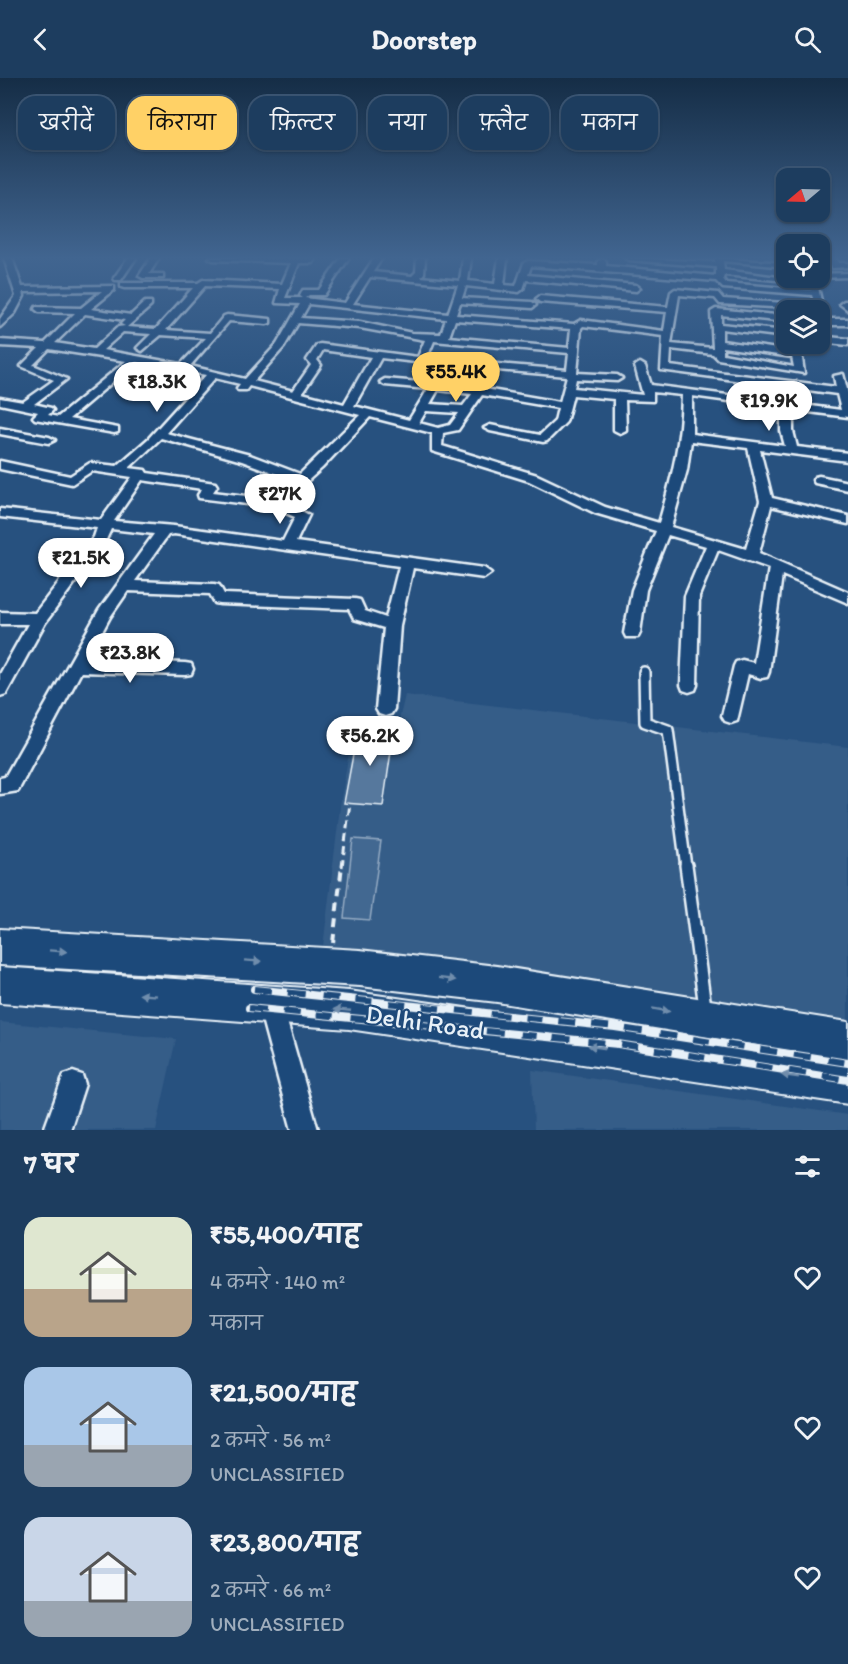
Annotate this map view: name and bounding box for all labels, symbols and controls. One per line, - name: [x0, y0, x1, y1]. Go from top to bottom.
- icon: back: [24, 23, 57, 56]
- text: Doorstep: [371, 23, 477, 56]
- icon: search: [791, 23, 824, 56]
- chip: खरीदें: [18, 96, 115, 150]
- chip: किराया: [127, 96, 237, 150]
- chip: फ़िल्टर: [249, 96, 356, 150]
- chip: नया: [368, 96, 447, 150]
- chip: फ़्लैट: [459, 96, 549, 150]
- chip: मकान: [561, 96, 658, 150]
- north arrow: [776, 168, 830, 222]
- map controls: [776, 168, 830, 354]
- button: locate: [776, 234, 830, 288]
- button: layers: [776, 300, 830, 354]
- pin: ₹55.4K: [407, 352, 505, 403]
- text: ₹55.4K: [426, 359, 486, 383]
- pin: ₹18.3K: [108, 362, 206, 413]
- text: ₹18.3K: [128, 369, 186, 393]
- pin: ₹19.9K: [720, 381, 818, 432]
- text: ₹19.9K: [740, 388, 798, 412]
- pin: ₹27K: [244, 474, 316, 525]
- text: ₹27K: [259, 481, 301, 505]
- pin: ₹21.5K: [32, 538, 130, 589]
- text: ₹21.5K: [52, 545, 110, 569]
- pin: ₹23.8K: [81, 633, 179, 684]
- text: ₹23.8K: [100, 640, 160, 664]
- pin: ₹56.2K: [321, 716, 419, 767]
- text: ₹56.2K: [340, 723, 400, 747]
- one-way arrow: [49, 946, 68, 956]
- one-way arrow: [244, 957, 263, 966]
- one-way arrow: [438, 974, 457, 983]
- one-way arrow: [138, 990, 157, 999]
- street label: Delhi Road: [363, 998, 487, 1046]
- one-way arrow: [332, 1005, 351, 1015]
- one-way arrow: [652, 1006, 671, 1015]
- one-way arrow: [588, 1043, 607, 1052]
- one-way arrow: [781, 1071, 800, 1080]
- text: 7 घर: [24, 1148, 77, 1180]
- icon: filters: [791, 1150, 824, 1183]
- text: ₹55,400/माह: [210, 1218, 360, 1250]
- icon: home: [72, 1241, 144, 1313]
- icon: heart: [791, 1261, 824, 1294]
- text: 4 कमरे · 140 m²: [210, 1270, 345, 1294]
- text: मकान: [210, 1311, 263, 1335]
- text: ₹21,500/माह: [210, 1376, 357, 1408]
- icon: home: [72, 1391, 144, 1463]
- icon: heart: [791, 1411, 824, 1444]
- text: 2 कमरे · 56 m²: [210, 1428, 331, 1452]
- text: UNCLASSIFIED: [210, 1462, 345, 1486]
- text: ₹23,800/माह: [210, 1526, 360, 1558]
- icon: home: [72, 1541, 144, 1613]
- icon: heart: [791, 1561, 824, 1594]
- text: 2 कमरे · 66 m²: [210, 1578, 331, 1602]
- text: UNCLASSIFIED: [210, 1612, 345, 1636]

